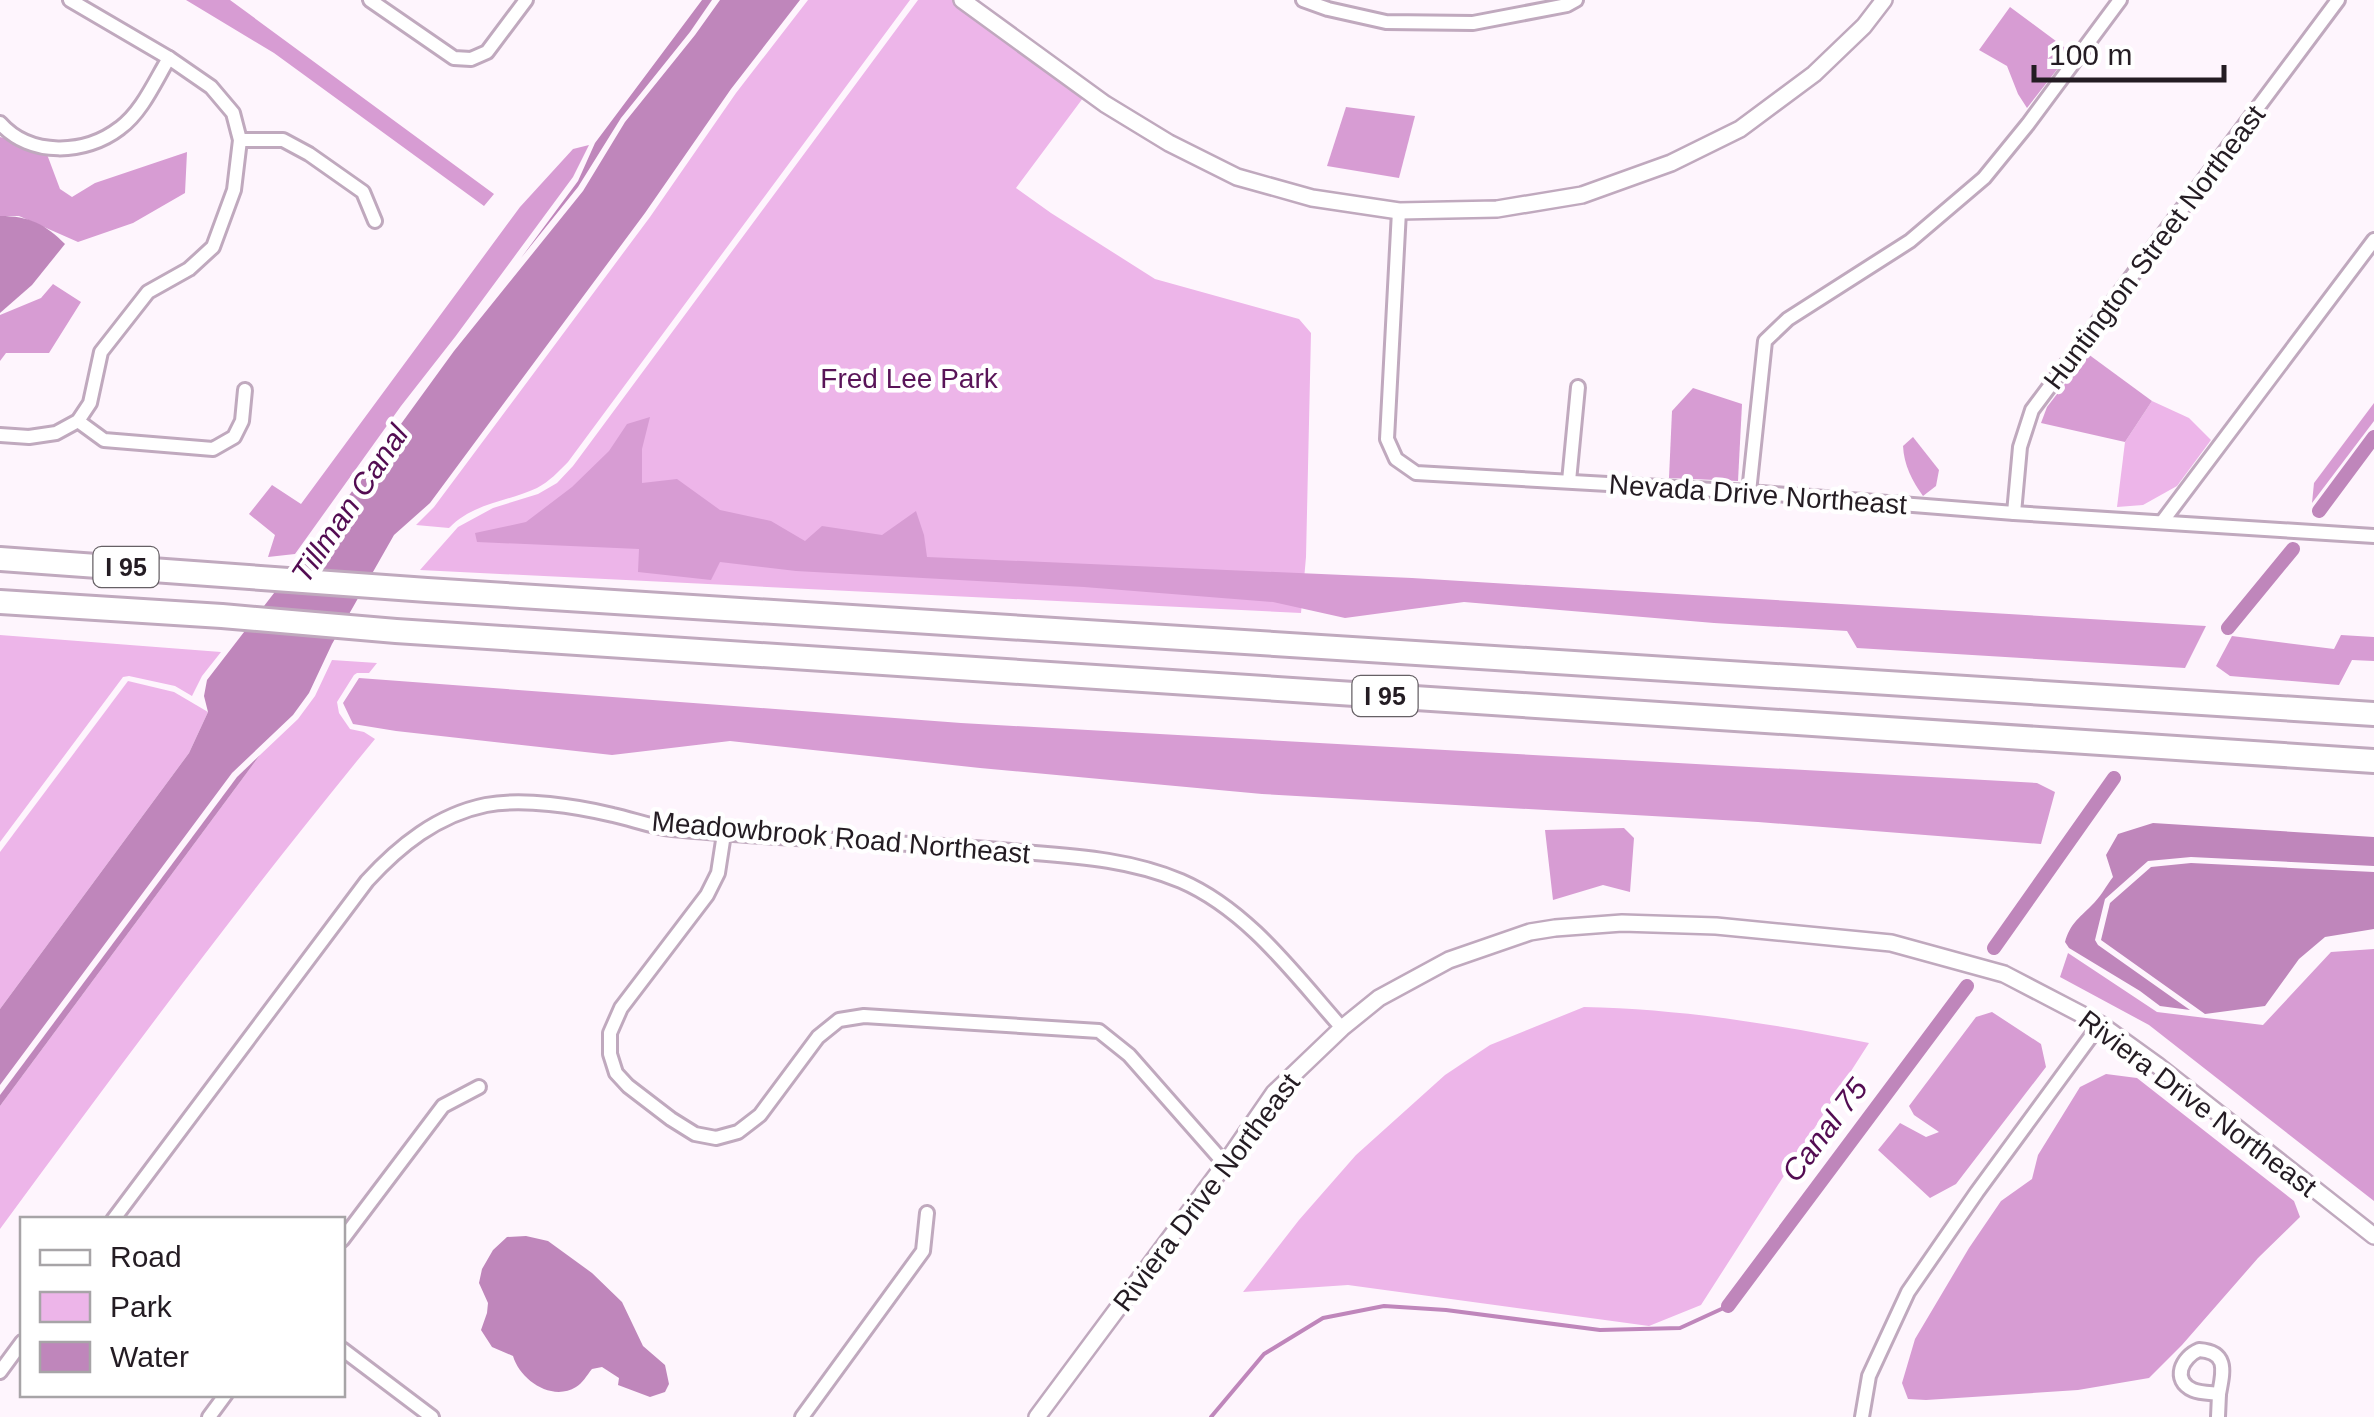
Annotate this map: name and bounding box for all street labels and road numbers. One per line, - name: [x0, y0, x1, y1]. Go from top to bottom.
- street label: Huntington Street Northeast: [2038, 99, 2271, 395]
- street label: Nevada Drive Northeast: [1608, 469, 1908, 520]
- road number: I 95: [94, 547, 158, 587]
- road number: I 95: [1352, 676, 1418, 716]
- street label: Meadowbrook Road Northeast: [650, 806, 1032, 870]
- street label: Riviera Drive Northeast: [2073, 1004, 2323, 1203]
- street label: Riviera Drive Northeast: [1107, 1067, 1306, 1317]

